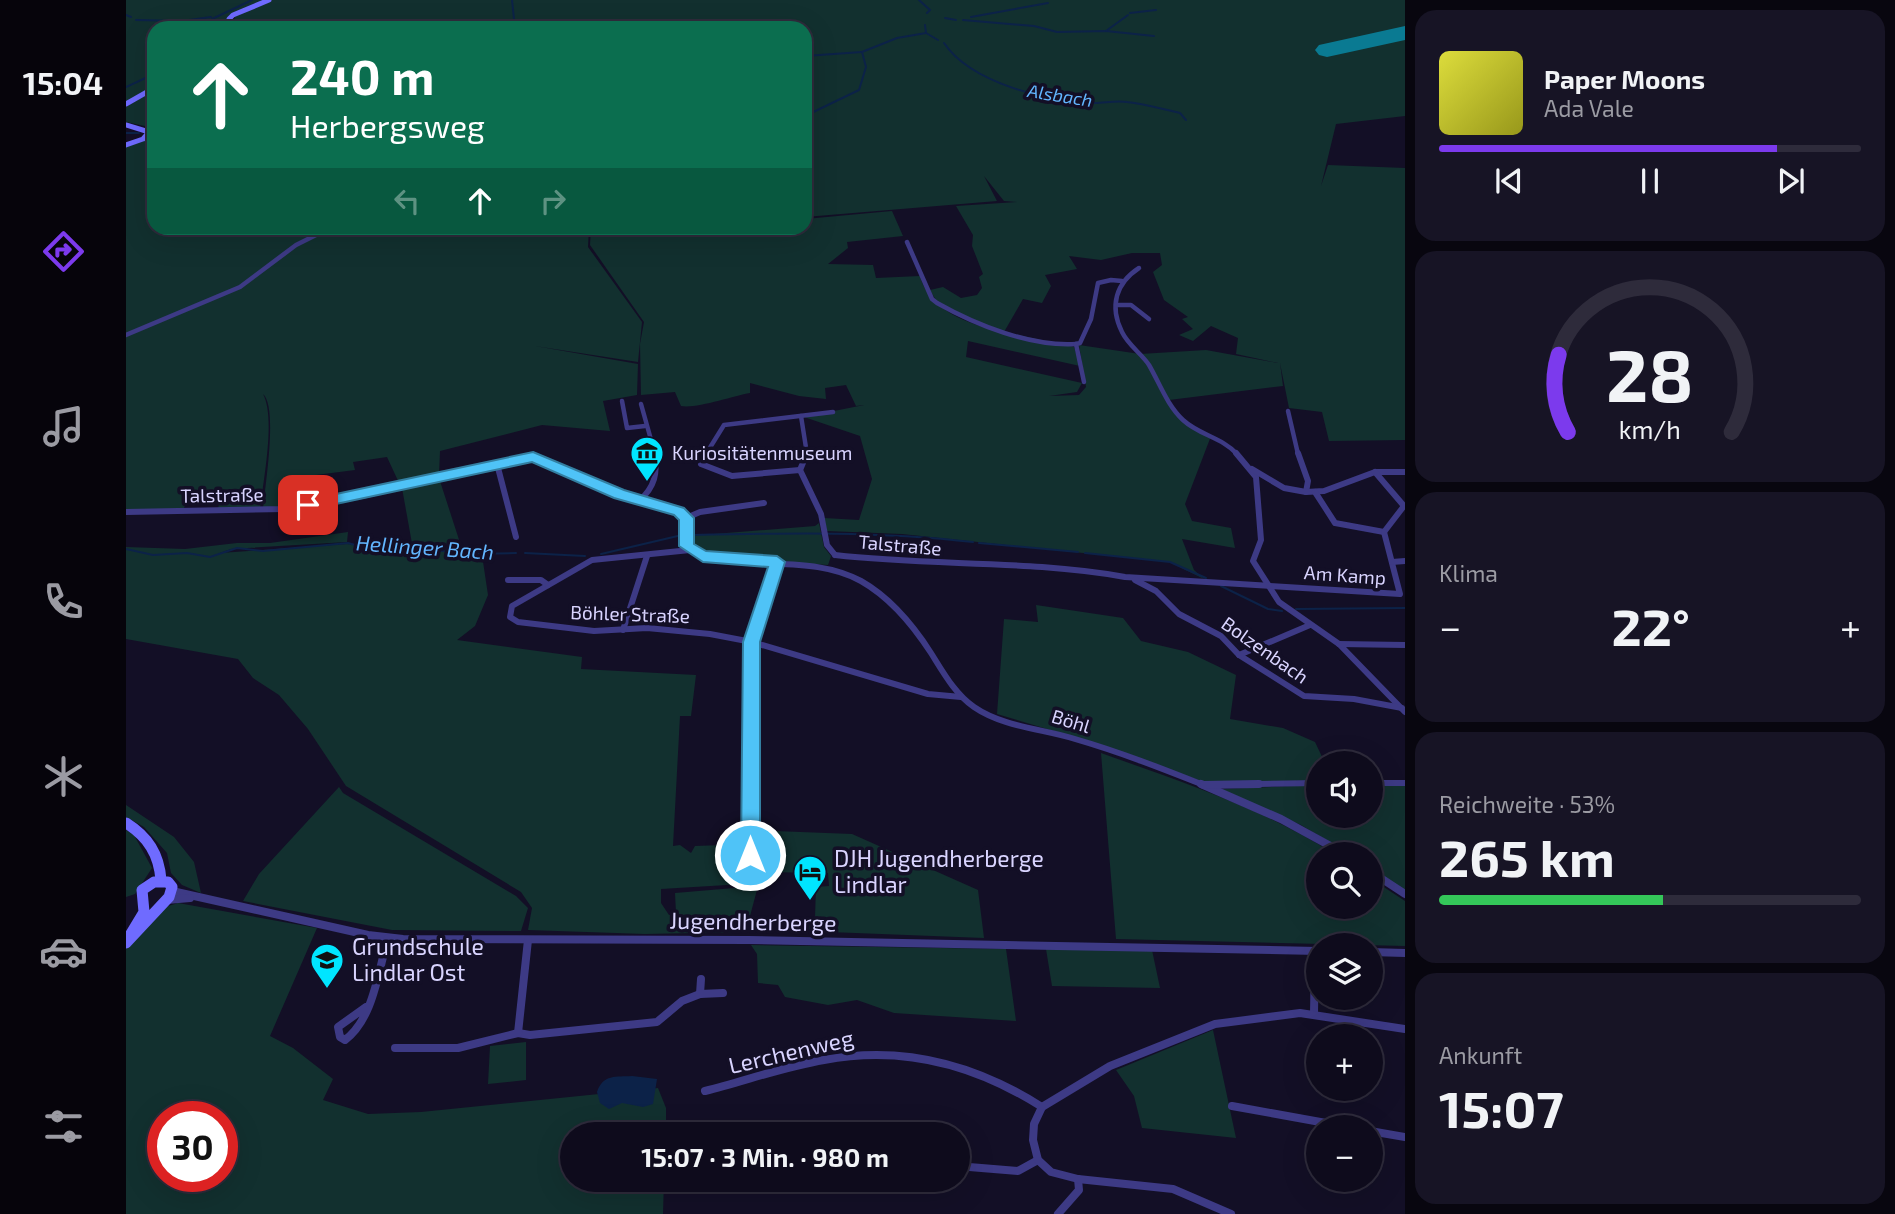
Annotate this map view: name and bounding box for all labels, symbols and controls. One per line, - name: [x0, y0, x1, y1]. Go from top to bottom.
- text: 240 m: [290, 46, 434, 105]
- icon: ahead: [175, 49, 266, 140]
- text: 15:04: [23, 63, 103, 101]
- text: Paper Moons: [1544, 63, 1705, 94]
- water label: Alsbach: [1025, 79, 1094, 111]
- text: Ada Vale: [1544, 94, 1634, 122]
- text: Herbergsweg: [290, 106, 485, 144]
- icon: previous: [1490, 162, 1528, 200]
- icon: pause: [1631, 162, 1669, 200]
- icon: next: [1772, 162, 1810, 200]
- icon: left: [388, 182, 426, 220]
- icon: ahead: [461, 182, 499, 220]
- icon: right: [534, 182, 572, 220]
- icon: directions: [39, 227, 88, 276]
- text: 28: [1606, 330, 1694, 418]
- icon: music: [39, 402, 88, 451]
- text: km/h: [1619, 414, 1681, 444]
- museum icon: Kuriositätenmuseum: [628, 434, 666, 483]
- place label: Kuriositätenmuseum: [672, 441, 852, 464]
- pin: [278, 475, 338, 535]
- street label: Talstraße: [180, 482, 264, 507]
- icon: arrive: [289, 486, 327, 524]
- water label: Hellinger Bach: [355, 529, 495, 564]
- street label: Talstraße: [858, 529, 943, 560]
- text: Klima: [1439, 559, 1498, 587]
- street label: Am Kamp: [1303, 560, 1387, 589]
- icon: phone: [39, 577, 88, 626]
- text: 22°: [1611, 594, 1690, 656]
- street label: Böhler Straße: [570, 600, 690, 627]
- text: −: [1439, 603, 1461, 649]
- text: +: [1840, 603, 1861, 649]
- street label: Bolzenbach: [1217, 611, 1313, 688]
- street label: Böhl: [1049, 704, 1094, 737]
- map controls: [1306, 751, 1383, 1192]
- button: sound: [1306, 751, 1383, 828]
- icon: climate: [39, 752, 88, 801]
- text: Reichweite · 53%: [1439, 790, 1615, 818]
- position arrow: [713, 818, 787, 892]
- text: 265 km: [1439, 825, 1615, 887]
- button: search: [1306, 842, 1383, 919]
- place label: DJH Jugendherberge Lindlar: [834, 844, 1044, 898]
- hotel icon: DJH Jugendherberge Lindlar: [791, 853, 829, 902]
- street label: Jugendherberge: [669, 906, 837, 936]
- icon: car: [39, 927, 88, 976]
- place label: Grundschule Lindlar Ost: [352, 932, 484, 986]
- button: layers: [1306, 933, 1383, 1010]
- school or university icon: Grundschule Lindlar Ost: [308, 941, 346, 990]
- street label: Lerchenweg: [726, 1023, 856, 1079]
- button: +: [1306, 1024, 1383, 1101]
- text: Ankunft: [1439, 1041, 1522, 1069]
- text: 15:07: [1439, 1076, 1564, 1138]
- speed limit sign: 30: [147, 1101, 238, 1192]
- icon: filters: [39, 1102, 88, 1151]
- button: −: [1306, 1115, 1383, 1192]
- text: 15:07 · 3 Min. · 980 m: [641, 1141, 889, 1172]

